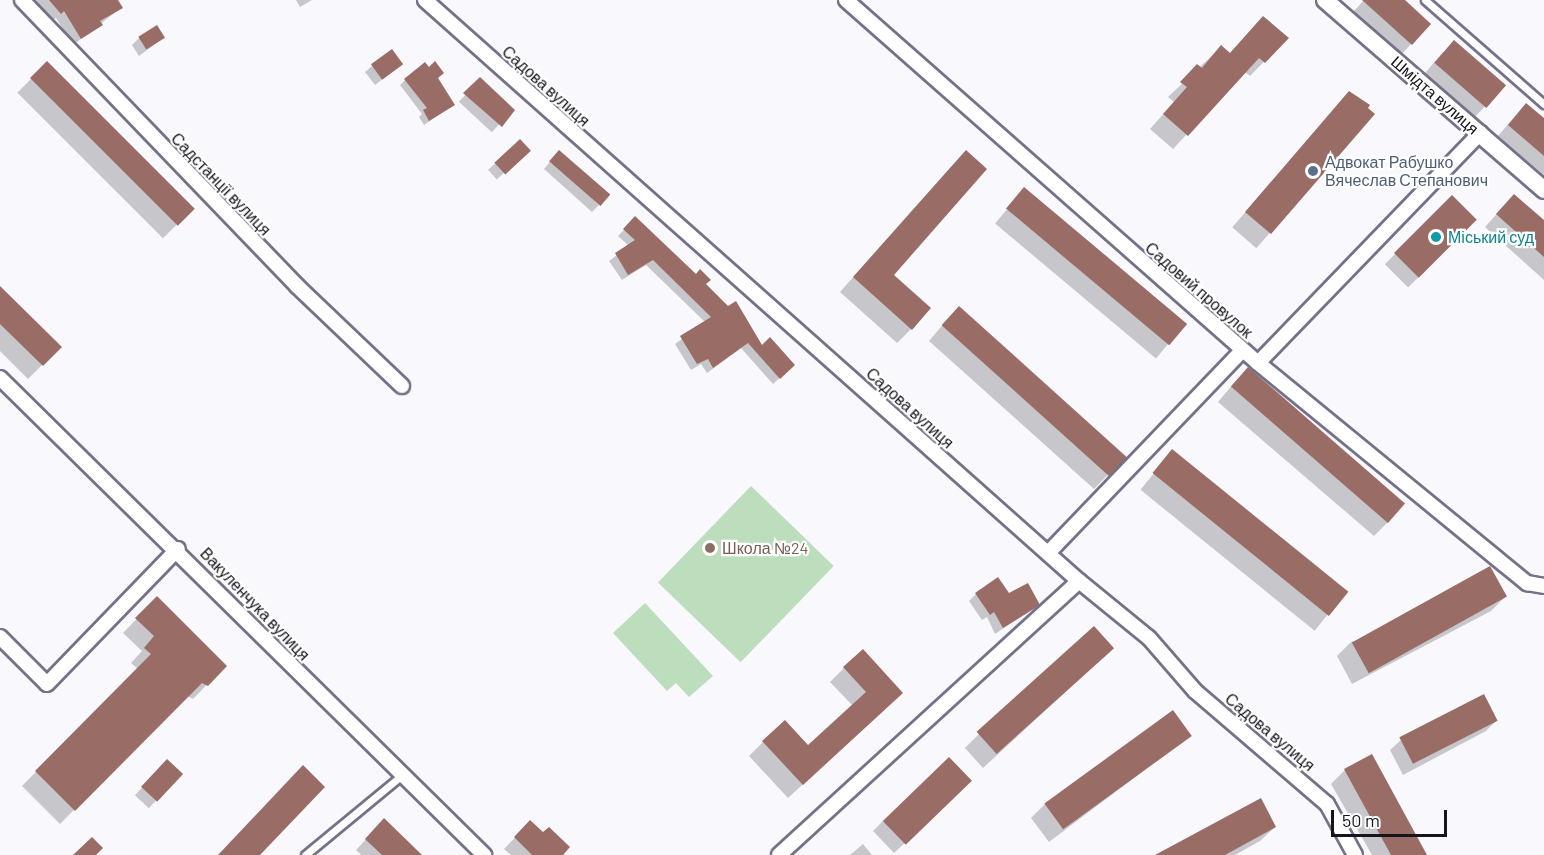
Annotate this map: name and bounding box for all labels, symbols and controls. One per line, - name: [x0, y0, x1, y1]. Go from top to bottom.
- street label: Садова вулиця: [498, 42, 594, 130]
- street label: Шмідта вулиця: [1387, 52, 1483, 138]
- street label: Садстанції вулиця: [167, 129, 275, 239]
- place label: Адвокат Рабушко Вячеслав Степанович: [1325, 152, 1488, 190]
- marker: Адвокат Рабушко Вячеслав Степанович: [1306, 164, 1320, 178]
- place label: Міський суд: [1448, 227, 1534, 247]
- marker: Міський суд: [1429, 230, 1443, 244]
- street label: Садовий провулок: [1141, 238, 1257, 342]
- street label: Садова вулиця: [862, 364, 958, 452]
- place label: Школа №24: [722, 538, 808, 558]
- marker: Школа №24: [703, 541, 717, 555]
- street label: Вакуленчука вулиця: [196, 544, 314, 664]
- street label: Садова вулиця: [1221, 689, 1319, 775]
- scale bar: [1334, 798, 1450, 836]
- text: 50 m: [1342, 809, 1380, 831]

